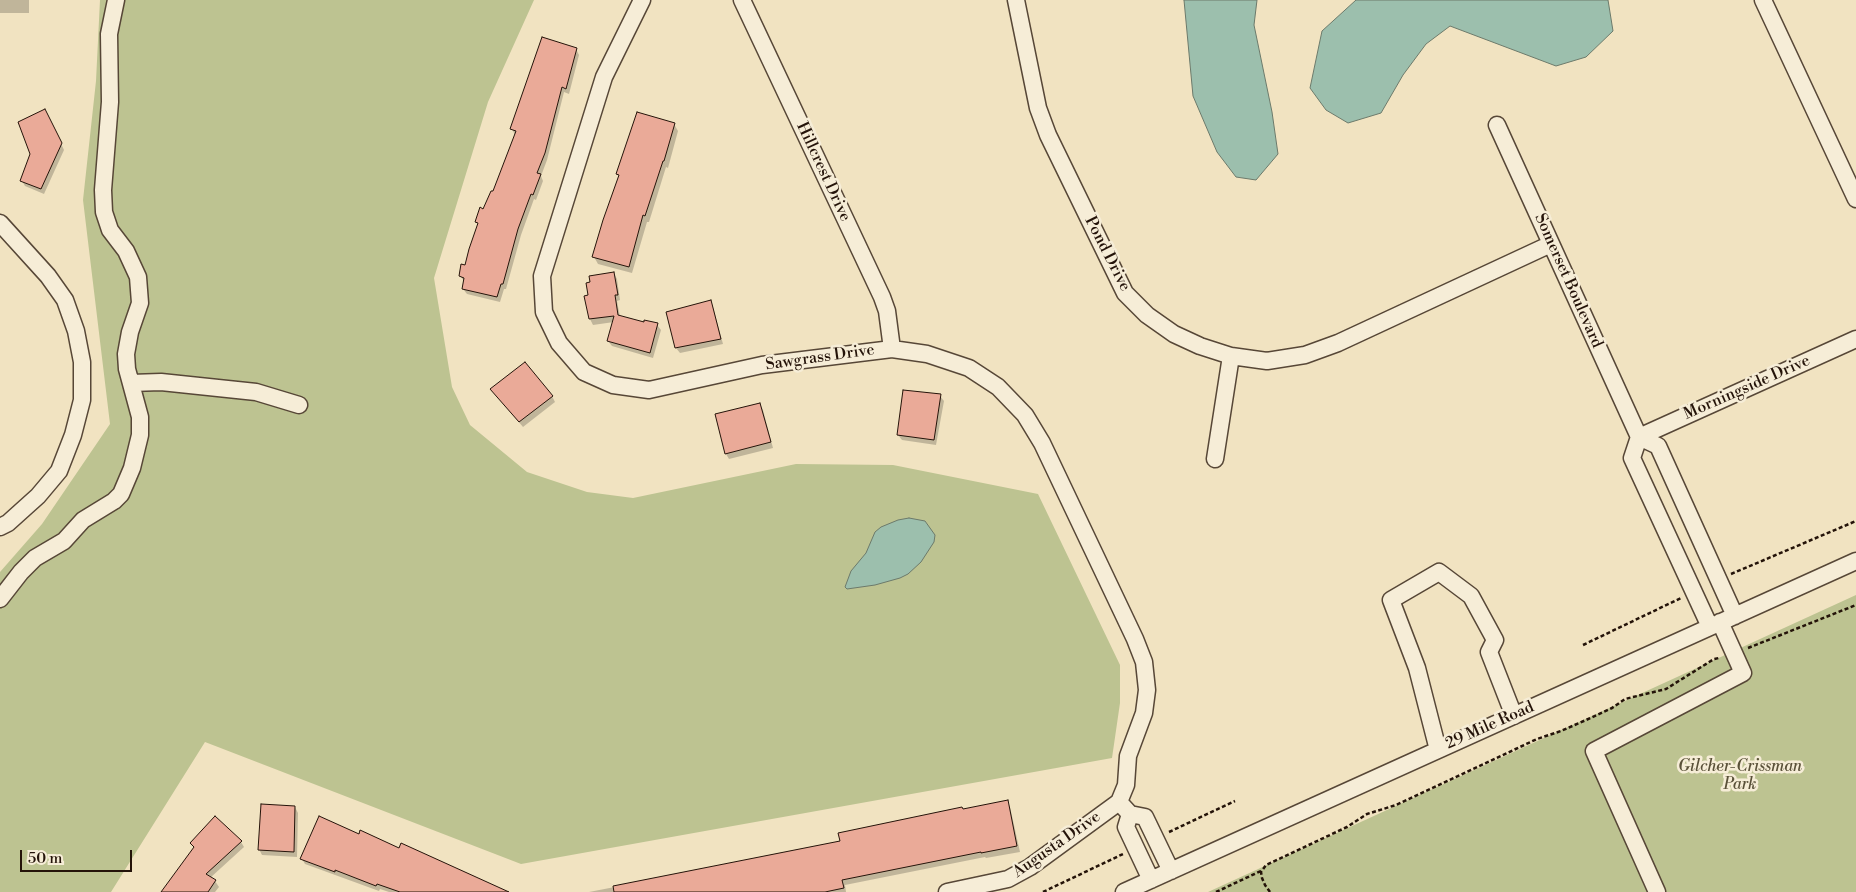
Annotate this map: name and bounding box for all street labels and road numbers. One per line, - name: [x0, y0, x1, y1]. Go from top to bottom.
- street label: Hillcrest Drive: [792, 119, 854, 225]
- street label: Somerset Boulevard: [1530, 211, 1606, 351]
- street label: Pond Drive: [1080, 213, 1134, 295]
- street label: Sawgrass Drive: [764, 341, 876, 375]
- street label: Morningside Drive: [1681, 351, 1813, 425]
- street label: 29 Mile Road: [1443, 698, 1537, 754]
- street label: Augusta Drive: [1009, 808, 1105, 882]

